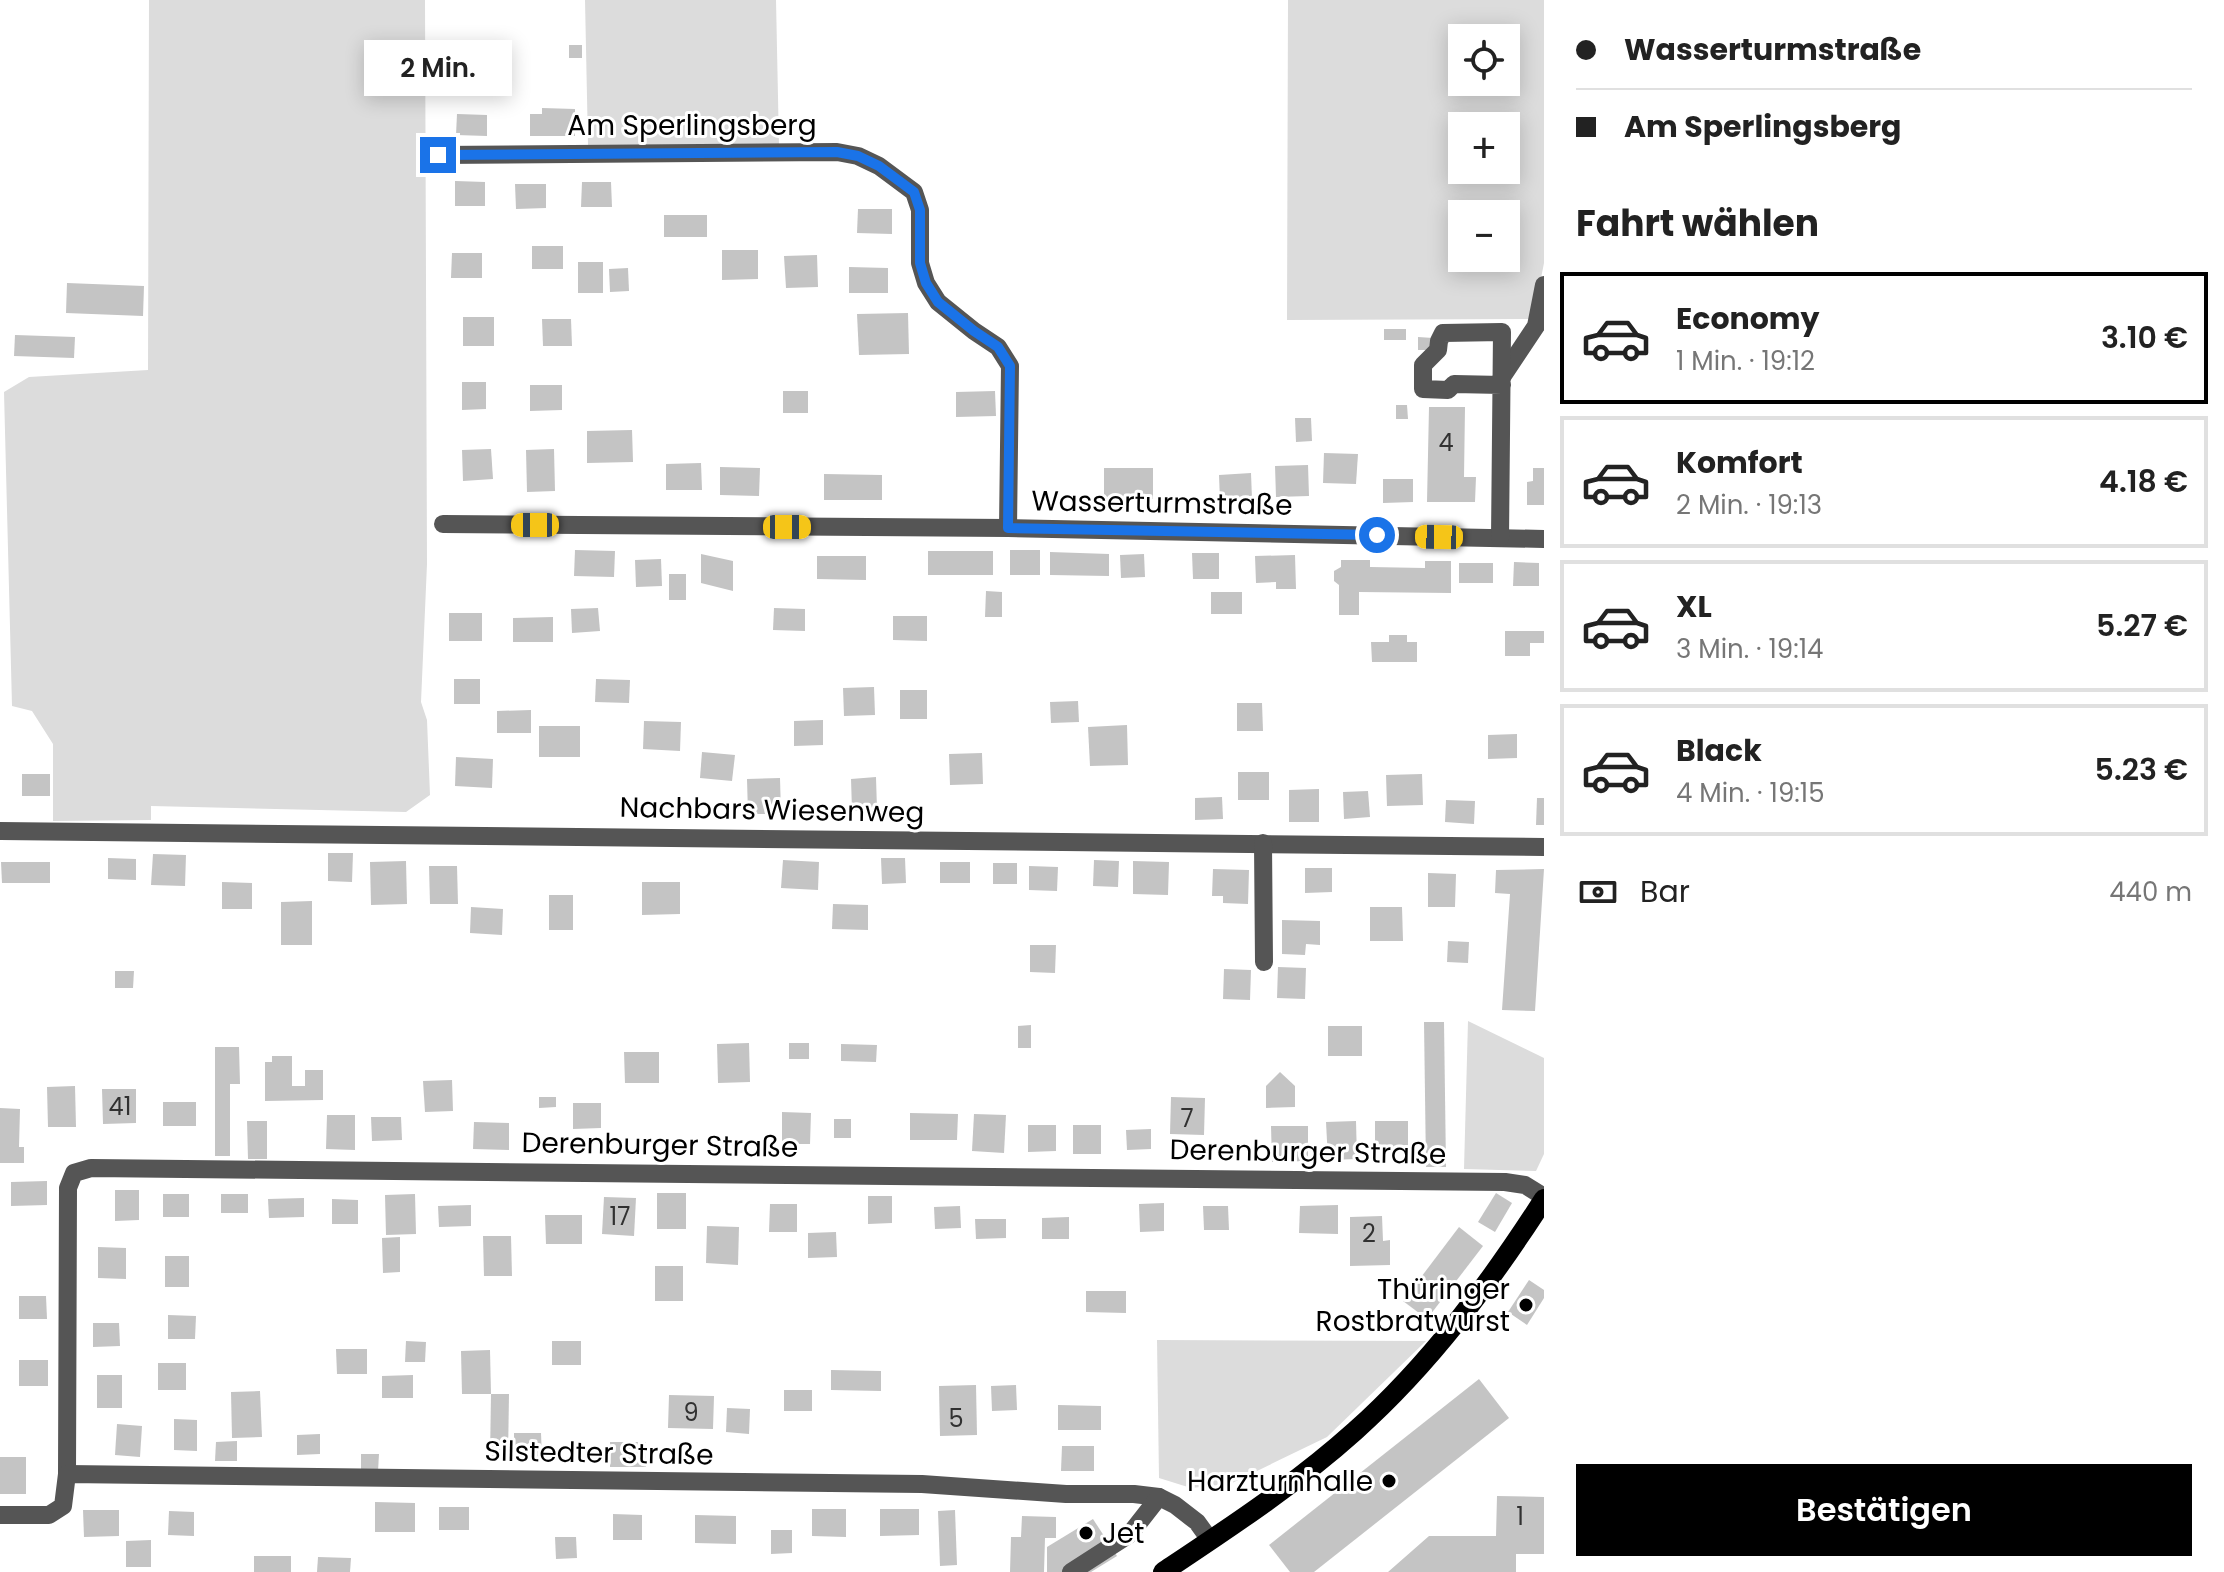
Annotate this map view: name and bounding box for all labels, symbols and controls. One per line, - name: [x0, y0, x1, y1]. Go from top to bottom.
- map controls: [1448, 24, 1520, 272]
- button: locate: [1448, 24, 1520, 96]
- text: Wasserturmstraße: [1624, 28, 1921, 71]
- callout: 2 Min.: [364, 39, 512, 95]
- text: 2 Min.: [400, 50, 476, 86]
- text: Am Sperlingsberg: [1624, 105, 1901, 148]
- street label: Am Sperlingsberg: [567, 106, 817, 145]
- button: +: [1448, 112, 1520, 184]
- route end: [420, 137, 456, 173]
- text: Fahrt wählen: [1576, 198, 1819, 249]
- button: −: [1448, 200, 1520, 272]
- text: Economy: [1676, 297, 1820, 340]
- icon: car: [1580, 302, 1652, 374]
- text: 3.10 €: [2101, 316, 2188, 359]
- text: 1 Min. · 19:12: [1676, 343, 1815, 379]
- house number: 4: [1438, 426, 1454, 459]
- text: Komfort: [1676, 441, 1803, 484]
- icon: car: [1580, 446, 1652, 518]
- text: 4.18 €: [2099, 460, 2188, 503]
- street label: Wasserturmstraße: [1031, 481, 1293, 525]
- text: 2 Min. · 19:13: [1676, 487, 1822, 523]
- car: [511, 513, 559, 537]
- car: [763, 515, 811, 539]
- route start: [1359, 517, 1395, 553]
- car: [1415, 525, 1463, 549]
- text: XL: [1676, 585, 1712, 628]
- icon: car: [1580, 590, 1652, 662]
- text: 5.27 €: [2096, 604, 2188, 647]
- text: 3 Min. · 19:14: [1676, 631, 1823, 667]
- text: Black: [1676, 729, 1762, 772]
- icon: car: [1580, 734, 1652, 806]
- text: 5.23 €: [2095, 748, 2188, 791]
- text: 4 Min. · 19:15: [1676, 775, 1824, 811]
- street label: Nachbars Wiesenweg: [619, 788, 925, 832]
- icon: cash: [1576, 870, 1620, 914]
- text: Bar: [1640, 870, 1690, 913]
- text: 440 m: [2109, 874, 2192, 910]
- house number: 41: [109, 1090, 131, 1123]
- house number: 7: [1180, 1102, 1194, 1135]
- street label: Derenburger Straße: [521, 1123, 799, 1167]
- street label: Derenburger Straße: [1169, 1130, 1447, 1174]
- house number: 17: [610, 1200, 630, 1233]
- house number: 2: [1362, 1217, 1376, 1250]
- place label: Thüringer Rostbratwurst: [1316, 1270, 1510, 1341]
- marker: Thüringer Rostbratwurst: [1517, 1296, 1535, 1314]
- house number: 9: [683, 1396, 699, 1429]
- house number: 5: [948, 1402, 964, 1435]
- street label: Silstedter Straße: [484, 1432, 714, 1474]
- place label: Harzturnhalle: [1187, 1462, 1373, 1501]
- button: Bestätigen: [1576, 1464, 2192, 1556]
- marker: Harzturnhalle: [1380, 1472, 1398, 1490]
- house number: 1: [1516, 1500, 1524, 1533]
- place label: Jet: [1102, 1514, 1144, 1553]
- marker: Jet: [1077, 1524, 1095, 1542]

